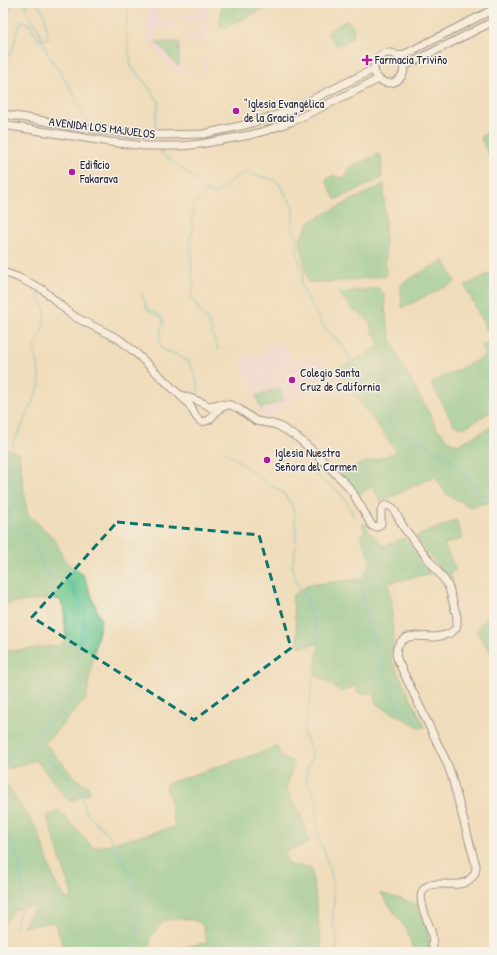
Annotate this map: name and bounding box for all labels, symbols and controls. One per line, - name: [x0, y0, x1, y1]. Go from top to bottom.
- place label: Farmacia Triviño: [374, 51, 447, 68]
- marker: Farmacia Triviño: [362, 55, 372, 65]
- place label: "Iglesia Evangélica de la Gracia": [244, 95, 324, 126]
- marker: "Iglesia Evangélica de la Gracia": [231, 106, 241, 116]
- street label: AVENIDA LOS MAJUELOS: [48, 113, 157, 143]
- place label: Edificio Fakarava: [79, 156, 118, 187]
- marker: Edificio Fakarava: [67, 167, 77, 177]
- place label: Colegio Santa Cruz de California: [300, 364, 380, 395]
- marker: Colegio Santa Cruz de California: [287, 375, 297, 385]
- place label: Iglesia Nuestra Señora del Carmen: [275, 444, 357, 475]
- marker: Iglesia Nuestra Señora del Carmen: [262, 455, 272, 465]

